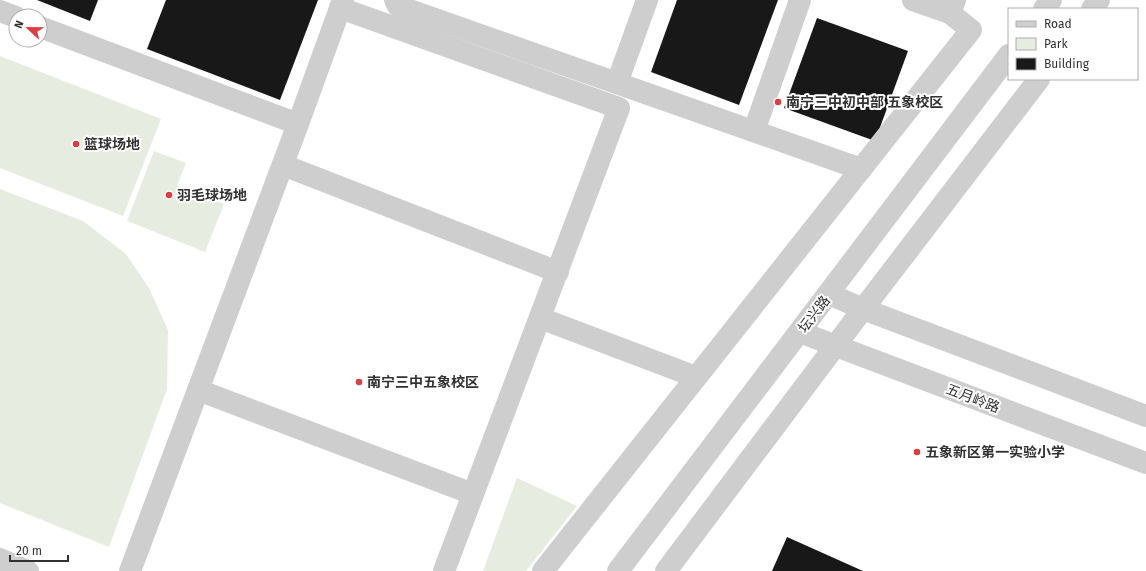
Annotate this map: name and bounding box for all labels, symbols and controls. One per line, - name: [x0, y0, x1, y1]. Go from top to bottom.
- north arrow: [8, 8, 48, 48]
- legend: [1008, 8, 1138, 80]
- text: Road: [1044, 17, 1072, 31]
- text: N: [12, 19, 27, 30]
- text: Park: [1044, 37, 1068, 51]
- text: Building: [1044, 57, 1090, 71]
- place label: 南宁三中初中部 五象校区: [786, 94, 943, 111]
- marker: 南宁三中初中部 五象校区: [773, 97, 783, 107]
- place label: 篮球场地: [84, 136, 140, 153]
- marker: 篮球场地: [71, 139, 81, 149]
- place label: 羽毛球场地: [177, 187, 247, 204]
- marker: 羽毛球场地: [164, 190, 174, 200]
- street label: 坛兴路: [795, 292, 834, 336]
- place label: 南宁三中五象校区: [367, 374, 479, 391]
- marker: 南宁三中五象校区: [354, 377, 364, 387]
- street label: 五月岭路: [944, 380, 1002, 416]
- place label: 五象新区第一实验小学: [925, 444, 1065, 461]
- marker: 五象新区第一实验小学: [912, 447, 922, 457]
- scale bar: [10, 537, 68, 563]
- text: 20 m: [16, 544, 42, 558]

